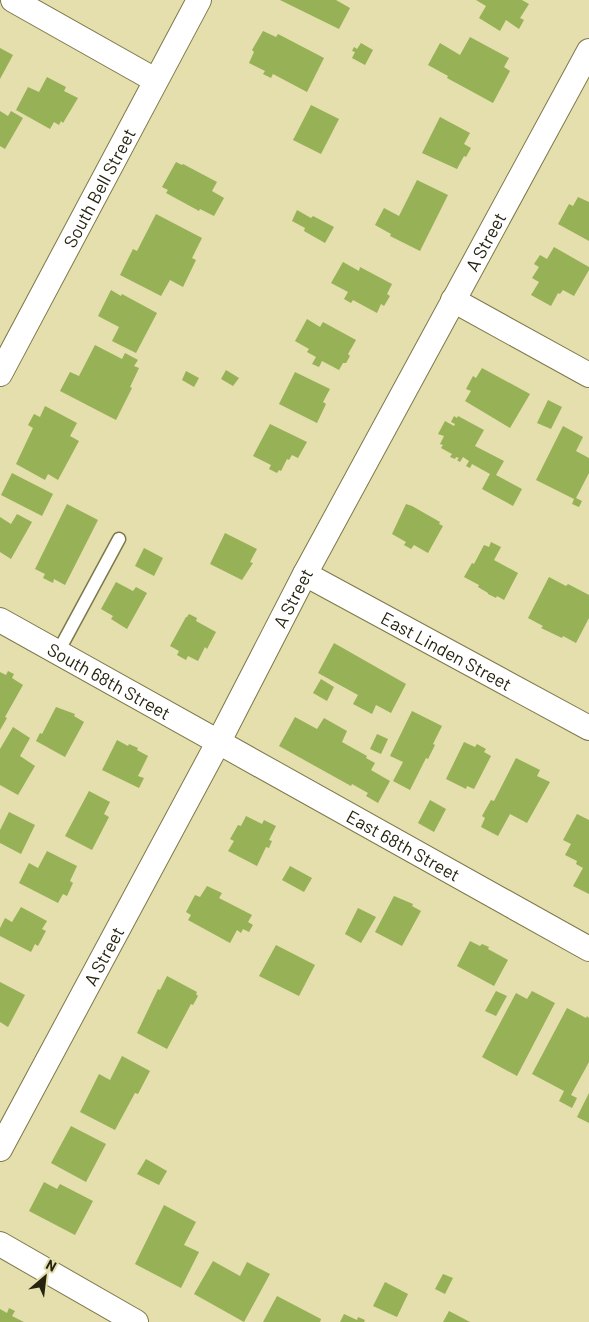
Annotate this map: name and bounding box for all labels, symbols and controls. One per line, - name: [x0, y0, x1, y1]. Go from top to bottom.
- street label: South Bell Street: [58, 124, 140, 251]
- street label: A Street: [461, 208, 510, 275]
- street label: A Street: [268, 564, 317, 631]
- street label: East Linden Street: [377, 606, 516, 695]
- street label: South 68th Street: [44, 638, 175, 724]
- street label: East 68th Street: [343, 805, 464, 886]
- street label: A Street: [79, 923, 128, 989]
- north arrow: [20, 1252, 70, 1302]
- text: N: [43, 1255, 59, 1275]

